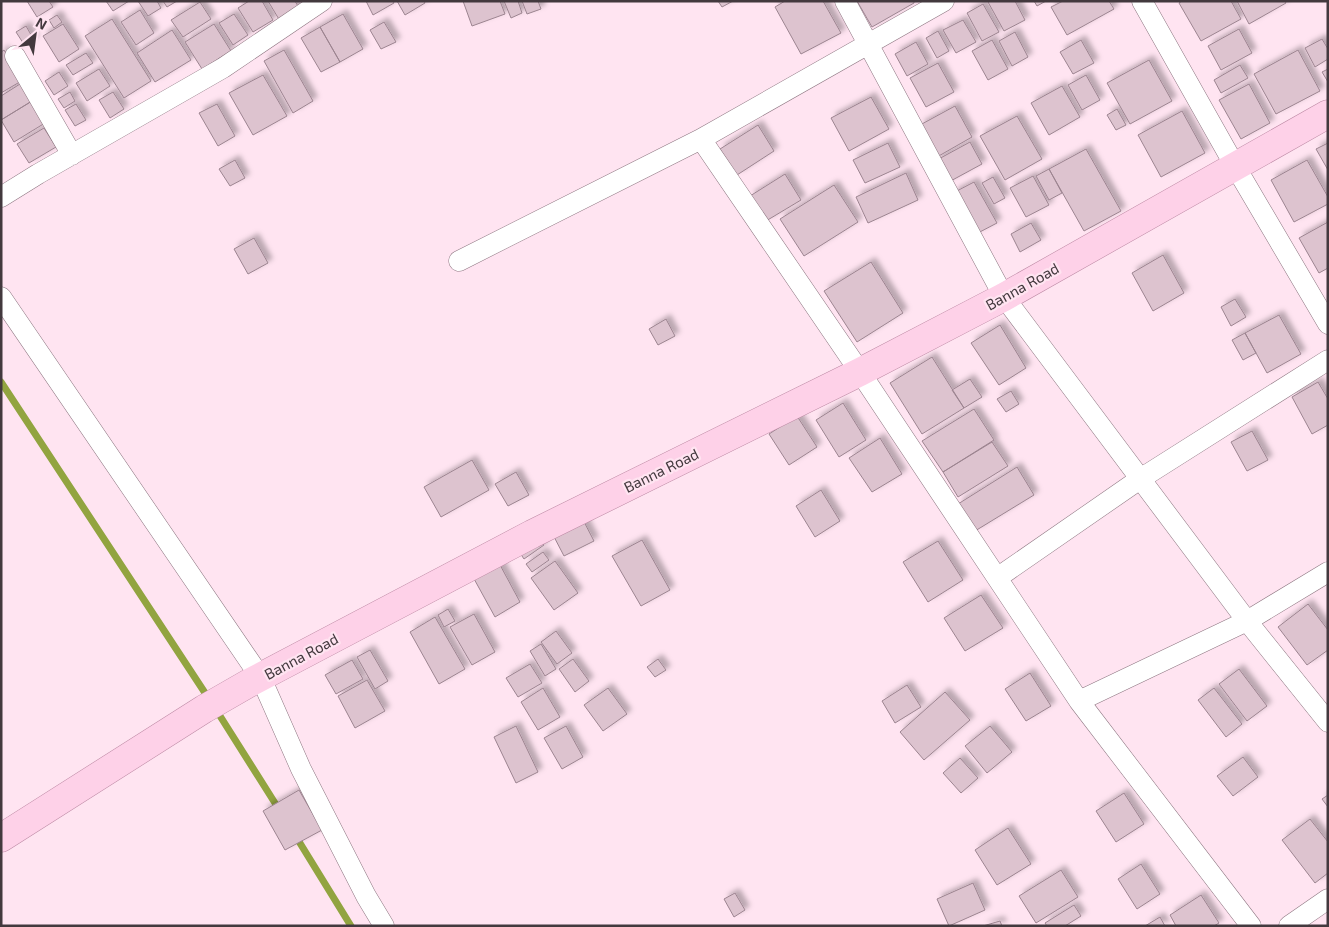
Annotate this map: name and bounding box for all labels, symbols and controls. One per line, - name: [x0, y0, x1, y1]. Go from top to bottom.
- north arrow: [10, 10, 60, 60]
- text: N: [33, 13, 50, 33]
- street label: Banna Road: [982, 258, 1062, 314]
- street label: Banna Road: [621, 444, 701, 496]
- street label: Banna Road: [261, 629, 341, 683]

